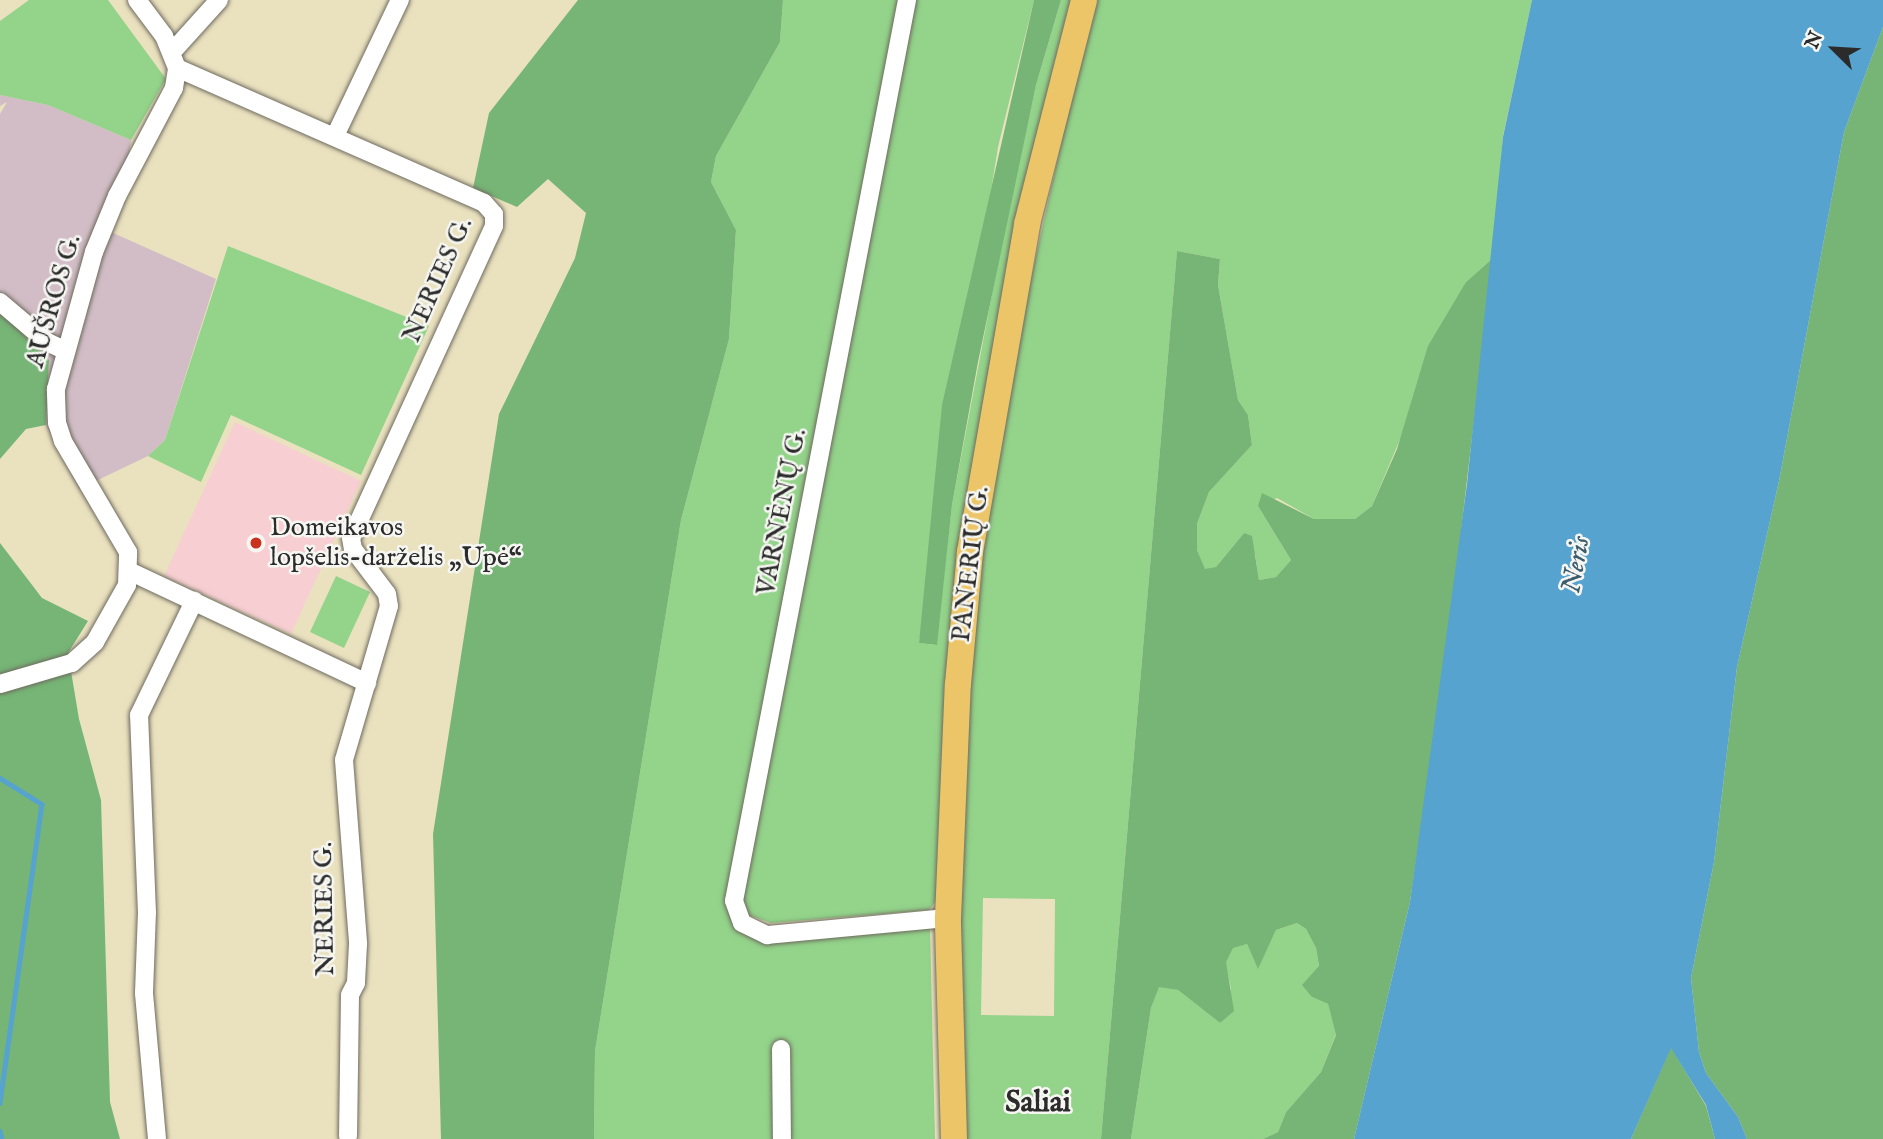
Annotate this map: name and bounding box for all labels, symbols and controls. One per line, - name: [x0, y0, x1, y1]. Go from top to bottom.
- north arrow: [1799, 14, 1869, 84]
- text: N: [1801, 28, 1829, 53]
- street label: NERIES G.: [396, 212, 480, 348]
- street label: AUŠROS G.: [20, 231, 88, 371]
- street label: VARNĖNŲ G.: [751, 426, 813, 598]
- street label: PANERIŲ G.: [946, 484, 996, 644]
- place label: Domeikavos lopšelis-darželis „Upė“: [270, 512, 522, 574]
- water label: Neris: [1555, 534, 1599, 596]
- marker: Domeikavos lopšelis-darželis „Upė“: [248, 535, 264, 551]
- street label: NERIES G.: [308, 842, 342, 976]
- district label: Saliai: [1005, 1085, 1071, 1121]

